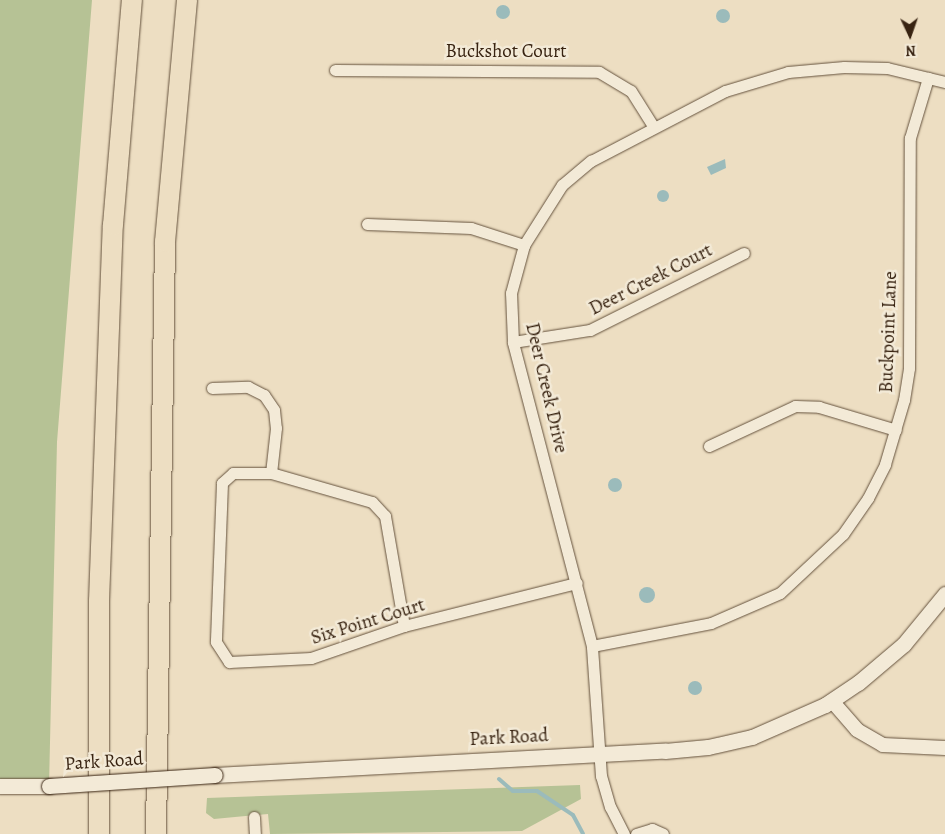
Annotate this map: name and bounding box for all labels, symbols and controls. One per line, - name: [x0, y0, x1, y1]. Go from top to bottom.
- north arrow: [885, 10, 935, 60]
- street label: Buckshot Court: [445, 41, 567, 63]
- text: N: [905, 41, 916, 60]
- street label: Deer Creek Court: [586, 239, 716, 321]
- street label: Buckpoint Lane: [875, 271, 903, 393]
- street label: Deer Creek Drive: [520, 321, 572, 455]
- street label: Six Point Court: [308, 594, 428, 650]
- street label: Park Road: [469, 725, 549, 751]
- street label: Park Road: [64, 748, 144, 776]

